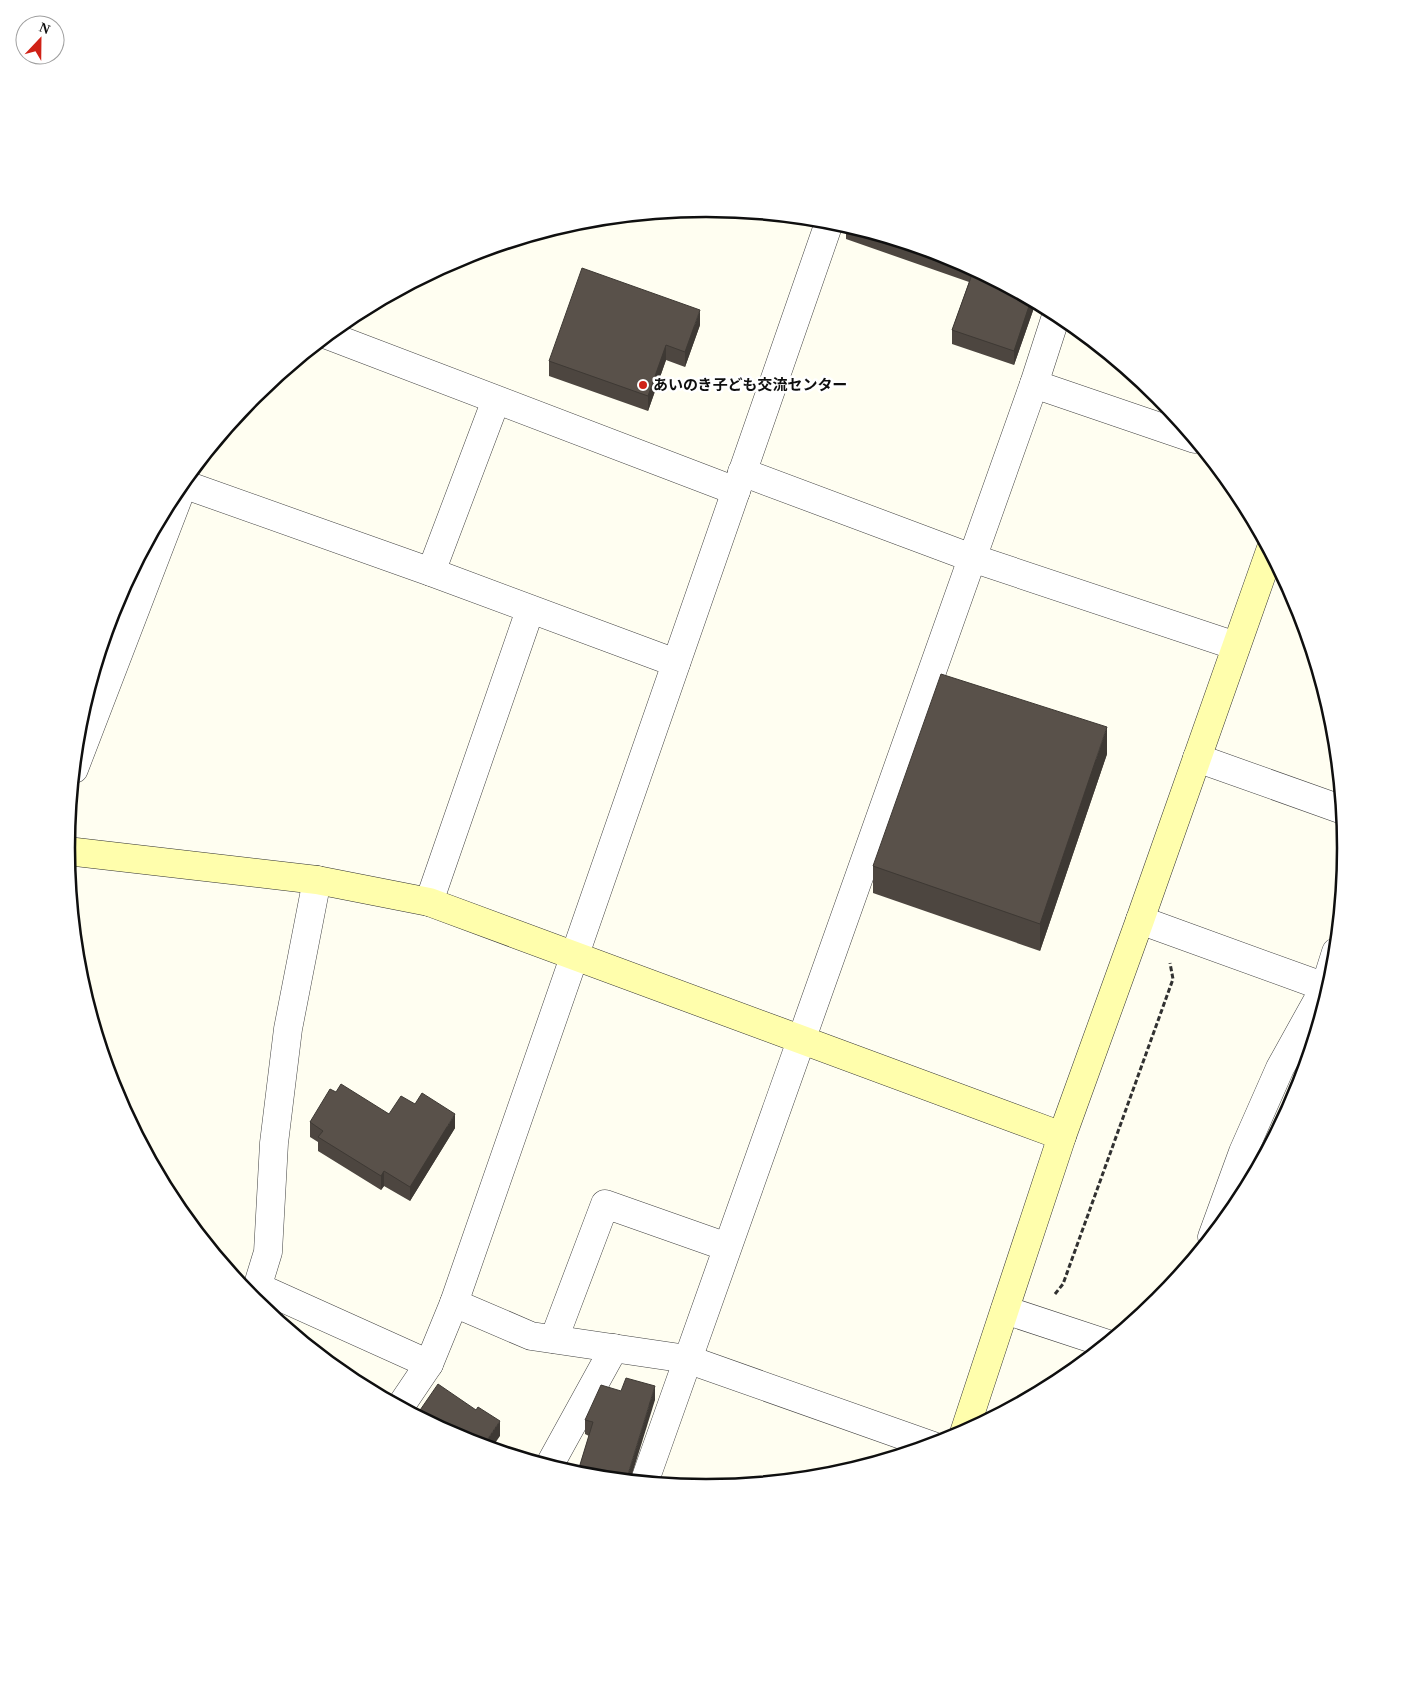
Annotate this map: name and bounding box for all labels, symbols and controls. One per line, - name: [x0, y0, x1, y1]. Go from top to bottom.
- north arrow: [15, 15, 65, 65]
- text: N: [37, 20, 52, 37]
- place label: あいのき子ども交流センター: [653, 377, 848, 393]
- marker: あいのき子ども交流センター: [637, 379, 649, 391]

